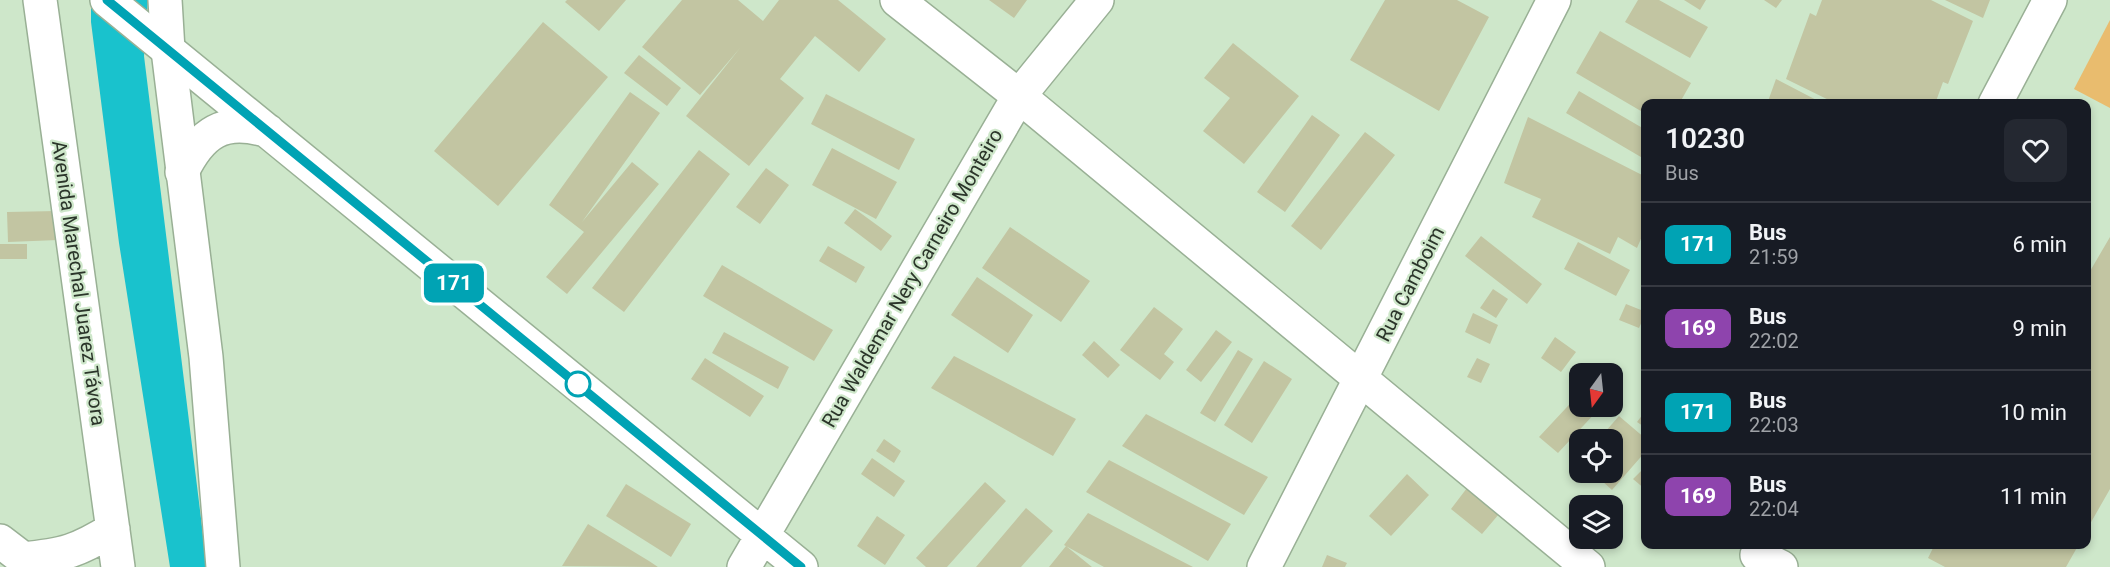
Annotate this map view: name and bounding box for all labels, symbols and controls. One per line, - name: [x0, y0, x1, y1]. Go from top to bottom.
- button: heart: [2004, 119, 2067, 182]
- text: 10230: [1665, 122, 1745, 155]
- street label: Rua Waldemar Nery Carneiro Monteiro: [816, 124, 1008, 432]
- street label: Avenida Marechal Juarez Távora: [47, 139, 111, 427]
- text: Bus: [1665, 161, 1699, 185]
- text: Bus: [1749, 220, 1787, 245]
- street label: Rua Camboim: [1371, 223, 1449, 345]
- text: 171: [1680, 232, 1716, 256]
- text: 6 min: [2012, 232, 2067, 257]
- text: 21:59: [1749, 245, 1799, 269]
- line badge: 171: [420, 264, 488, 302]
- text: 171: [436, 271, 472, 295]
- text: Bus: [1749, 304, 1787, 329]
- text: 169: [1680, 316, 1716, 340]
- text: 9 min: [2012, 316, 2067, 341]
- text: 22:02: [1749, 329, 1799, 353]
- north arrow: [1569, 363, 1623, 417]
- map controls: [1569, 363, 1623, 549]
- unlabelled marker: [565, 371, 591, 397]
- text: Bus: [1749, 388, 1787, 413]
- text: 171: [1680, 400, 1716, 424]
- text: 10 min: [2000, 400, 2067, 425]
- text: 22:03: [1749, 413, 1799, 437]
- button: locate: [1569, 429, 1623, 483]
- text: Bus: [1749, 472, 1787, 497]
- text: 169: [1680, 484, 1716, 508]
- text: 11 min: [2000, 484, 2067, 509]
- button: layers: [1569, 495, 1623, 549]
- text: 22:04: [1749, 497, 1799, 521]

